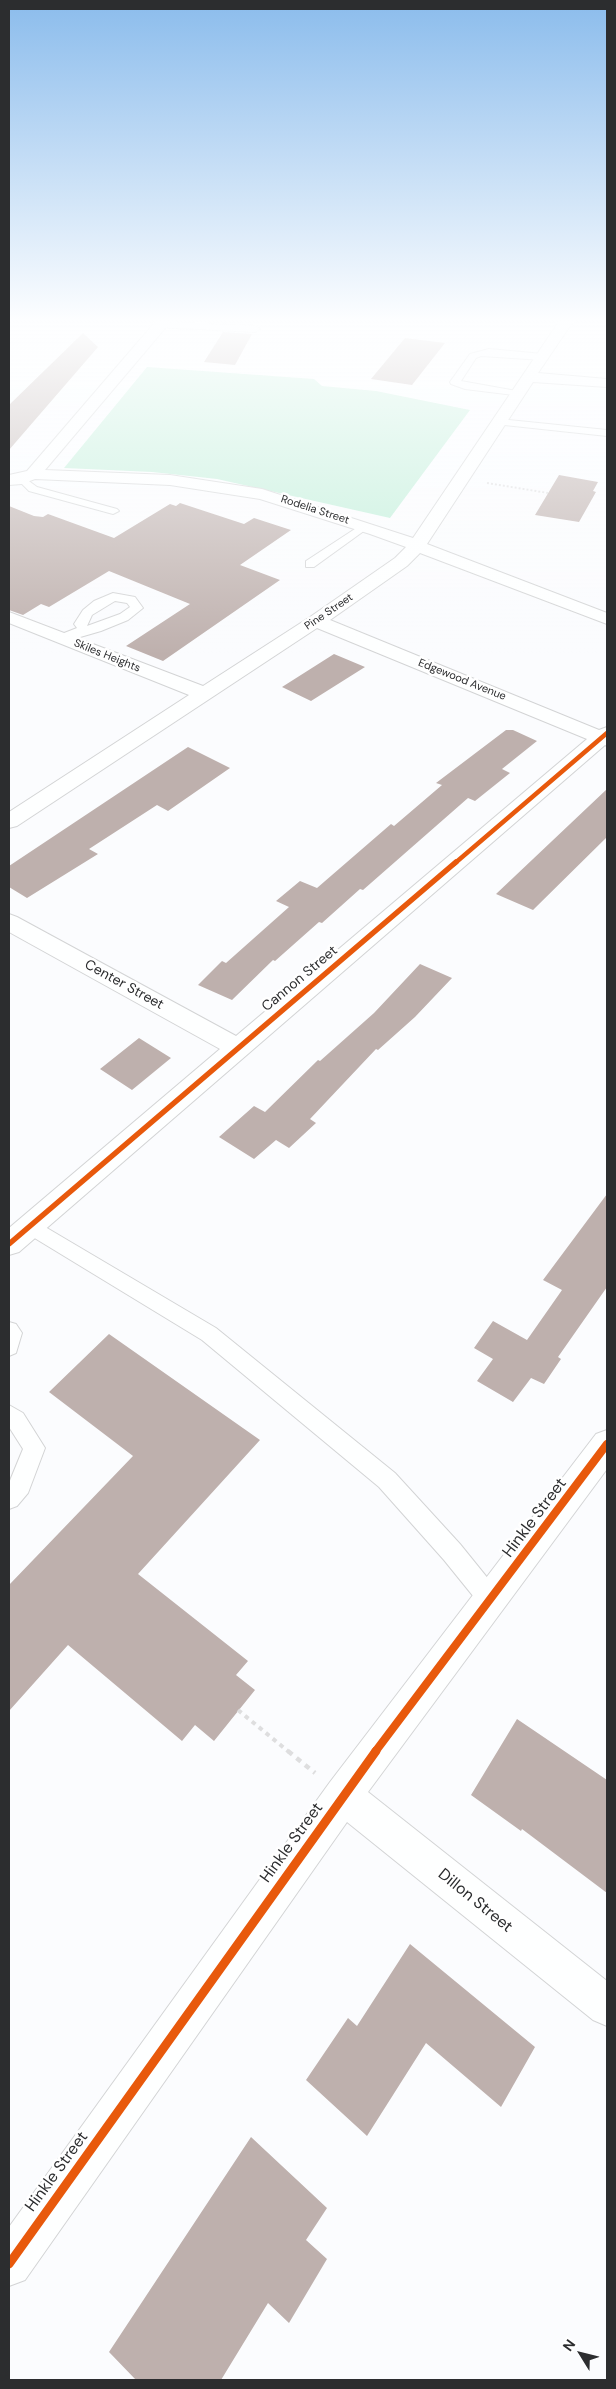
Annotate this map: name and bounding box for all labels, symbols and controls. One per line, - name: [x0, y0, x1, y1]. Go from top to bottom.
- street label: Rodelia Street: [279, 493, 351, 527]
- street label: Pine Street: [302, 591, 356, 633]
- street label: Skiles Heights: [72, 637, 142, 675]
- street label: Edgewood Avenue: [416, 656, 508, 704]
- street label: Cannon Street: [259, 943, 341, 1015]
- street label: Center Street: [82, 956, 166, 1014]
- street label: Hinkle Street: [499, 1475, 571, 1561]
- street label: Hinkle Street: [257, 1799, 327, 1887]
- street label: Dillon Street: [434, 1865, 516, 1937]
- street label: Hinkle Street: [22, 2128, 92, 2216]
- north arrow: [556, 2329, 606, 2379]
- text: N: [559, 2336, 579, 2355]

